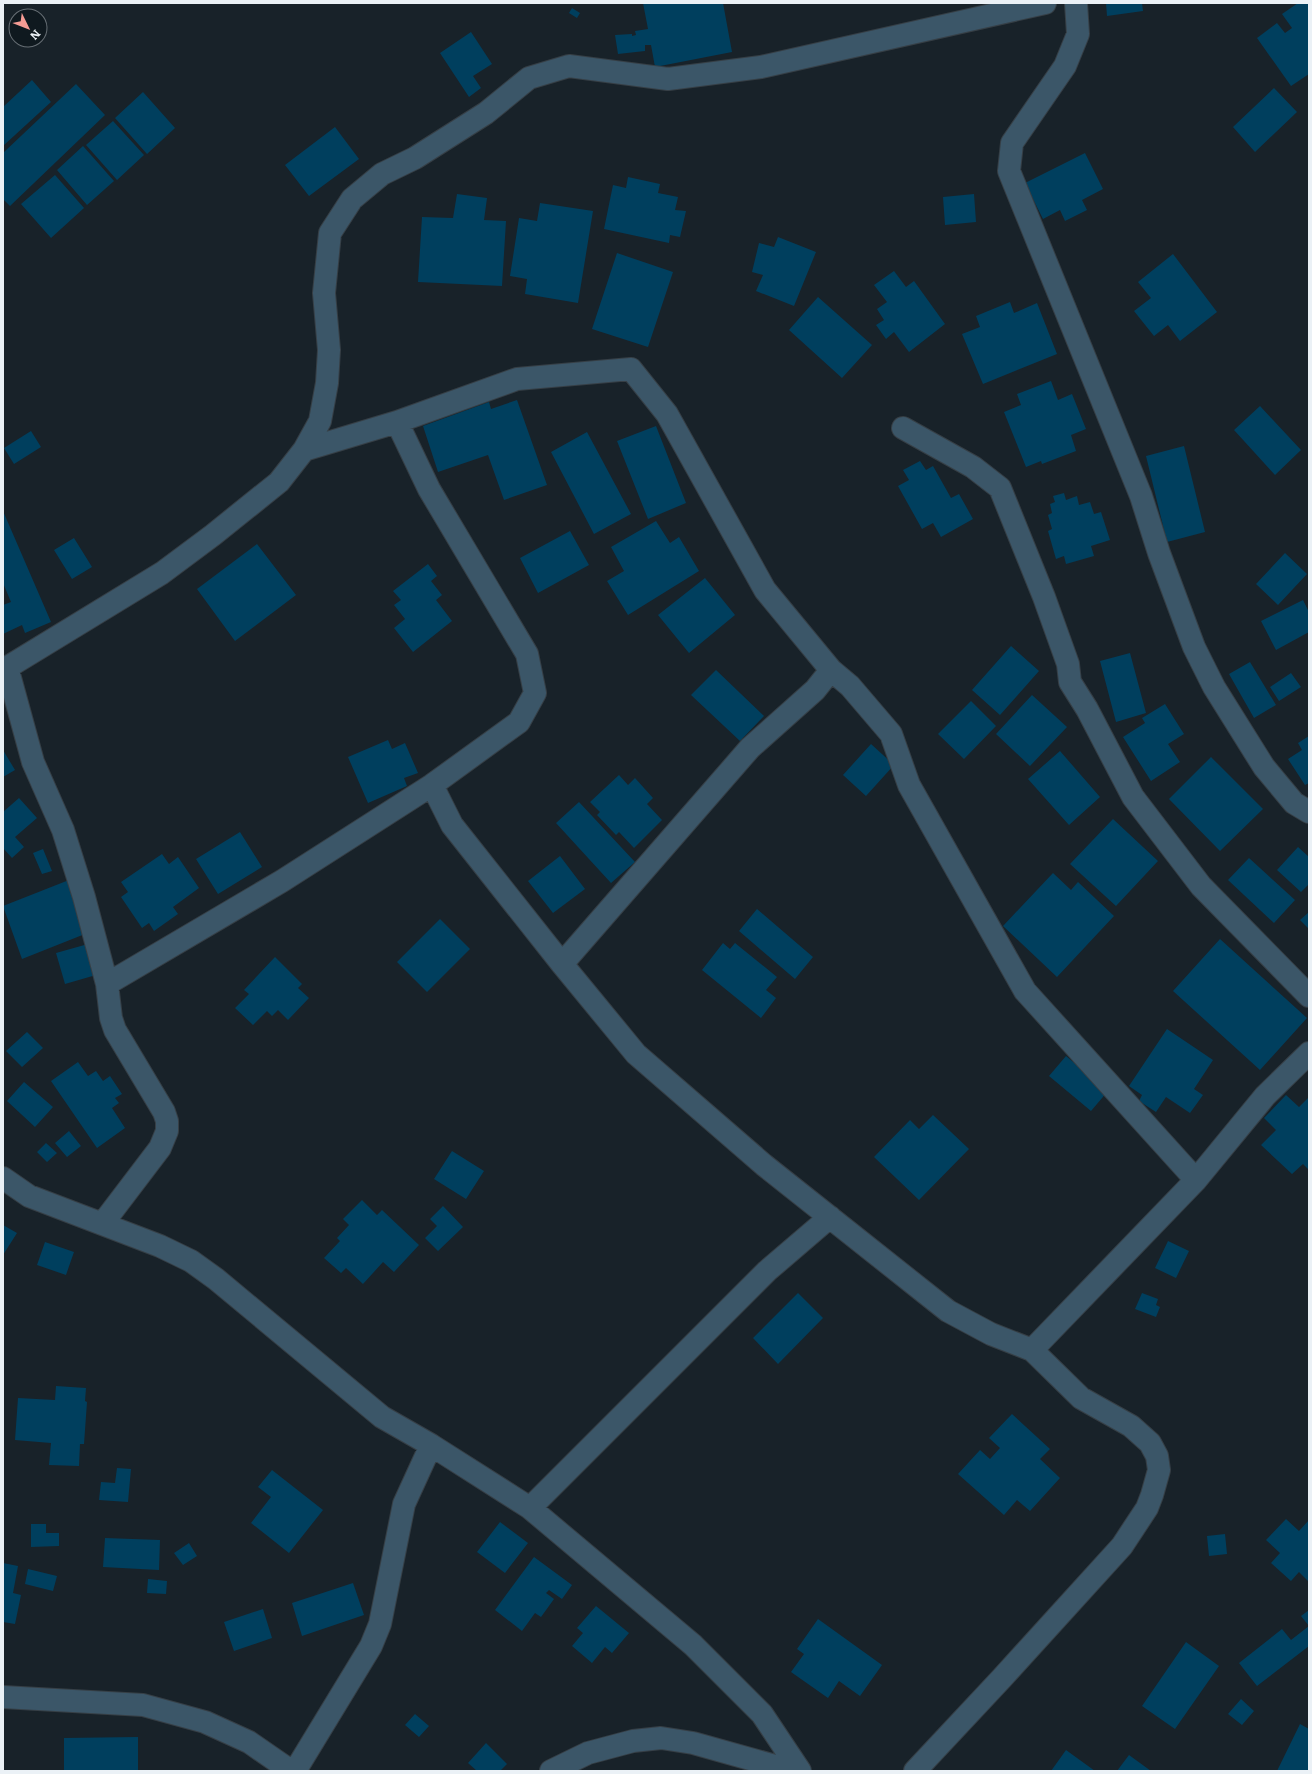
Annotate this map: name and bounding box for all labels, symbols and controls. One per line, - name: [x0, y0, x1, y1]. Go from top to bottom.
- north arrow: [8, 8, 48, 48]
- text: N: [27, 27, 45, 44]

